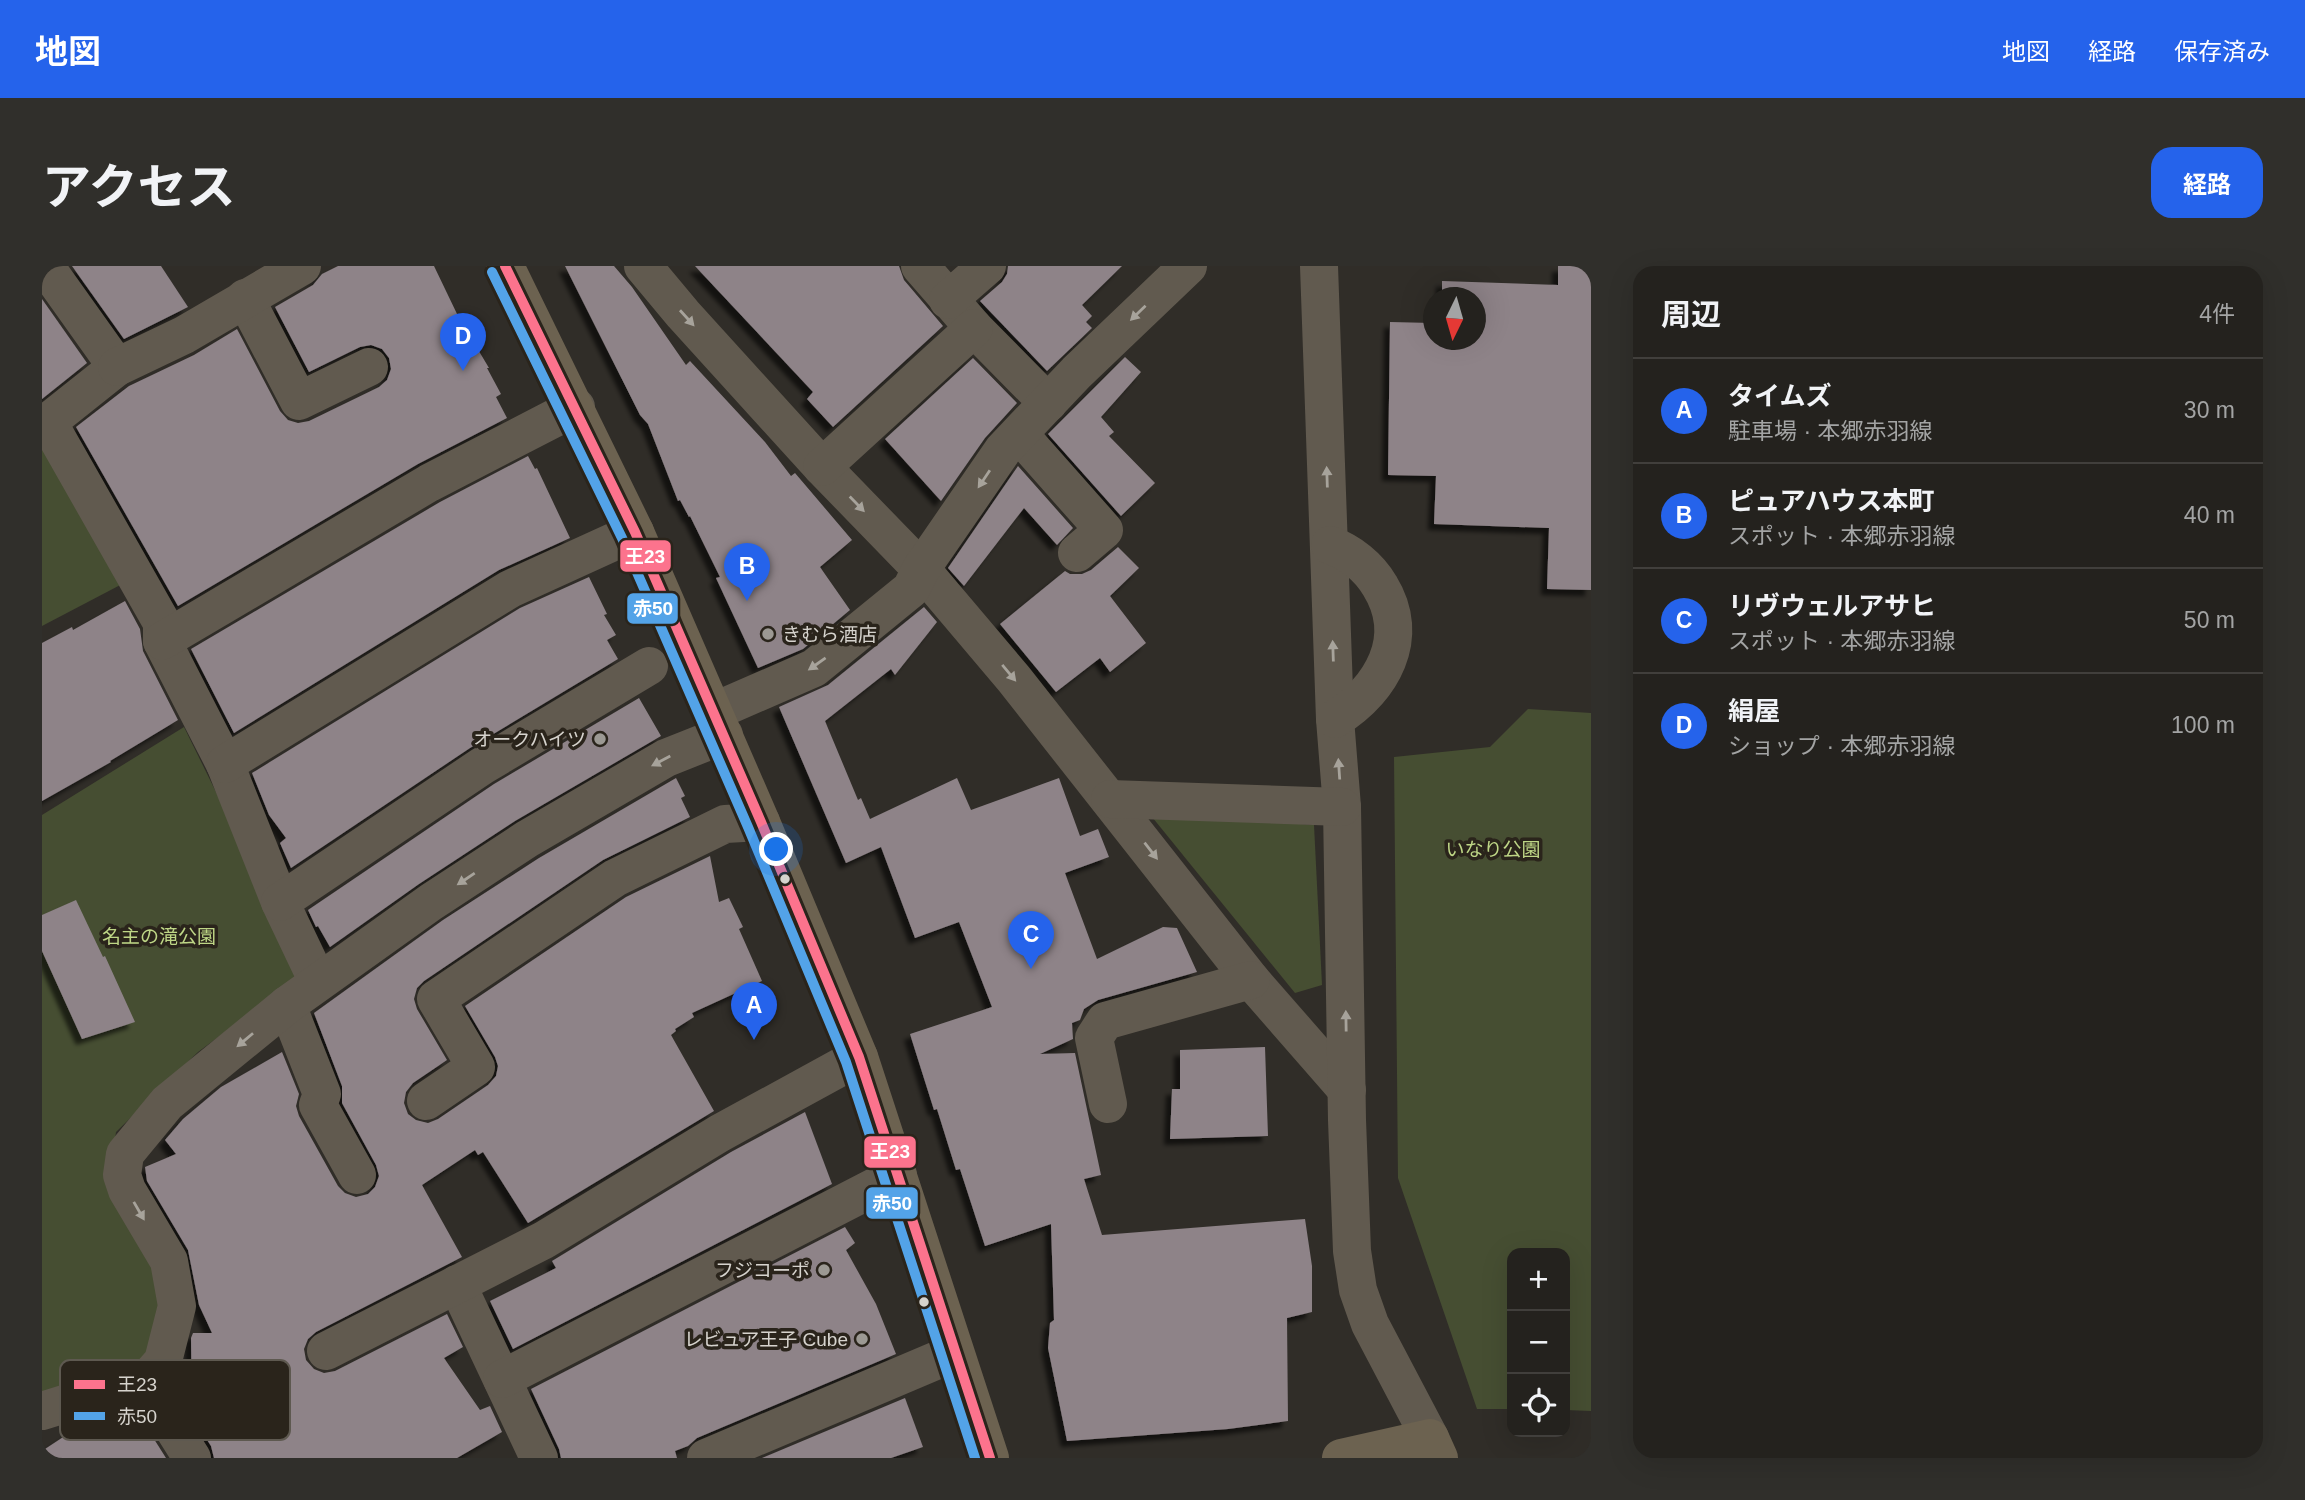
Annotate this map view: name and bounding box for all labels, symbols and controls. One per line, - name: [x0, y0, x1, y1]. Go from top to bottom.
- text: 地図: [35, 33, 101, 70]
- text: 地図: [2002, 38, 2050, 65]
- text: 経路: [2088, 38, 2136, 65]
- text: 保存済み: [2174, 38, 2270, 65]
- button: 経路: [2151, 147, 2263, 218]
- text: アクセス: [42, 160, 236, 214]
- north arrow: [1423, 287, 1486, 350]
- text: 周辺: [1661, 298, 1721, 331]
- text: 4件: [2199, 301, 2235, 327]
- one-way arrow: [1130, 305, 1147, 321]
- one-way arrow: [679, 310, 694, 327]
- pin: D: [440, 313, 486, 371]
- text: タイムズ: [1728, 381, 1831, 411]
- text: A: [1676, 397, 1692, 423]
- text: 30 m: [2184, 397, 2235, 423]
- text: 駐車場 · 本郷赤羽線: [1728, 418, 1932, 444]
- one-way arrow: [1322, 466, 1333, 488]
- one-way arrow: [977, 469, 990, 489]
- text: ピュアハウス本町: [1728, 486, 1934, 516]
- one-way arrow: [849, 495, 865, 512]
- text: B: [1676, 502, 1692, 528]
- text: 40 m: [2184, 502, 2235, 528]
- text: スポット · 本郷赤羽線: [1728, 523, 1955, 549]
- line badge: 王23: [619, 539, 672, 573]
- pin: B: [724, 543, 770, 601]
- text: 王23: [625, 546, 665, 567]
- text: リヴウェルアサヒ: [1728, 591, 1936, 621]
- line badge: 赤50: [626, 592, 679, 625]
- text: 赤50: [633, 598, 673, 619]
- text: C: [1676, 607, 1692, 633]
- text: 50 m: [2184, 607, 2235, 633]
- place label: きむら酒店: [782, 624, 877, 645]
- marker: きむら酒店: [760, 626, 776, 642]
- text: スポット · 本郷赤羽線: [1728, 628, 1955, 654]
- one-way arrow: [1327, 640, 1339, 662]
- one-way arrow: [808, 657, 826, 671]
- one-way arrow: [1001, 665, 1016, 682]
- text: 絹屋: [1728, 696, 1780, 726]
- text: D: [1676, 712, 1692, 738]
- text: 100 m: [2171, 712, 2235, 738]
- place label: オークハイツ: [473, 729, 586, 750]
- marker: オークハイツ: [592, 731, 608, 747]
- text: ショップ · 本郷赤羽線: [1728, 733, 1955, 759]
- one-way arrow: [651, 755, 670, 767]
- one-way arrow: [1333, 758, 1344, 780]
- your location: [759, 832, 793, 866]
- park label: いなり公園: [1445, 839, 1541, 860]
- one-way arrow: [1143, 842, 1158, 860]
- one-way arrow: [457, 872, 475, 886]
- unlabelled marker: [778, 872, 792, 886]
- pin: C: [1008, 911, 1054, 969]
- park label: 名主の滝公園: [102, 926, 216, 947]
- pin: A: [731, 982, 777, 1040]
- one-way arrow: [1340, 1010, 1352, 1032]
- one-way arrow: [237, 1032, 254, 1047]
- line badge: 王23: [863, 1135, 917, 1169]
- text: 王23: [870, 1141, 910, 1162]
- line badge: 赤50: [865, 1186, 919, 1220]
- text: 赤50: [872, 1193, 912, 1214]
- one-way arrow: [133, 1201, 145, 1221]
- map controls: [1507, 1248, 1570, 1437]
- button: +: [1507, 1248, 1570, 1311]
- place label: フジコーポ: [715, 1260, 810, 1281]
- marker: フジコーポ: [816, 1262, 832, 1278]
- unlabelled marker: [917, 1295, 931, 1309]
- button: −: [1507, 1311, 1570, 1374]
- place label: レビュア王子 Cube: [684, 1329, 848, 1350]
- marker: レビュア王子 Cube: [854, 1331, 870, 1347]
- legend: [60, 1360, 290, 1440]
- text: 王23: [117, 1374, 157, 1395]
- button: locate: [1507, 1374, 1570, 1437]
- text: 赤50: [117, 1406, 157, 1427]

